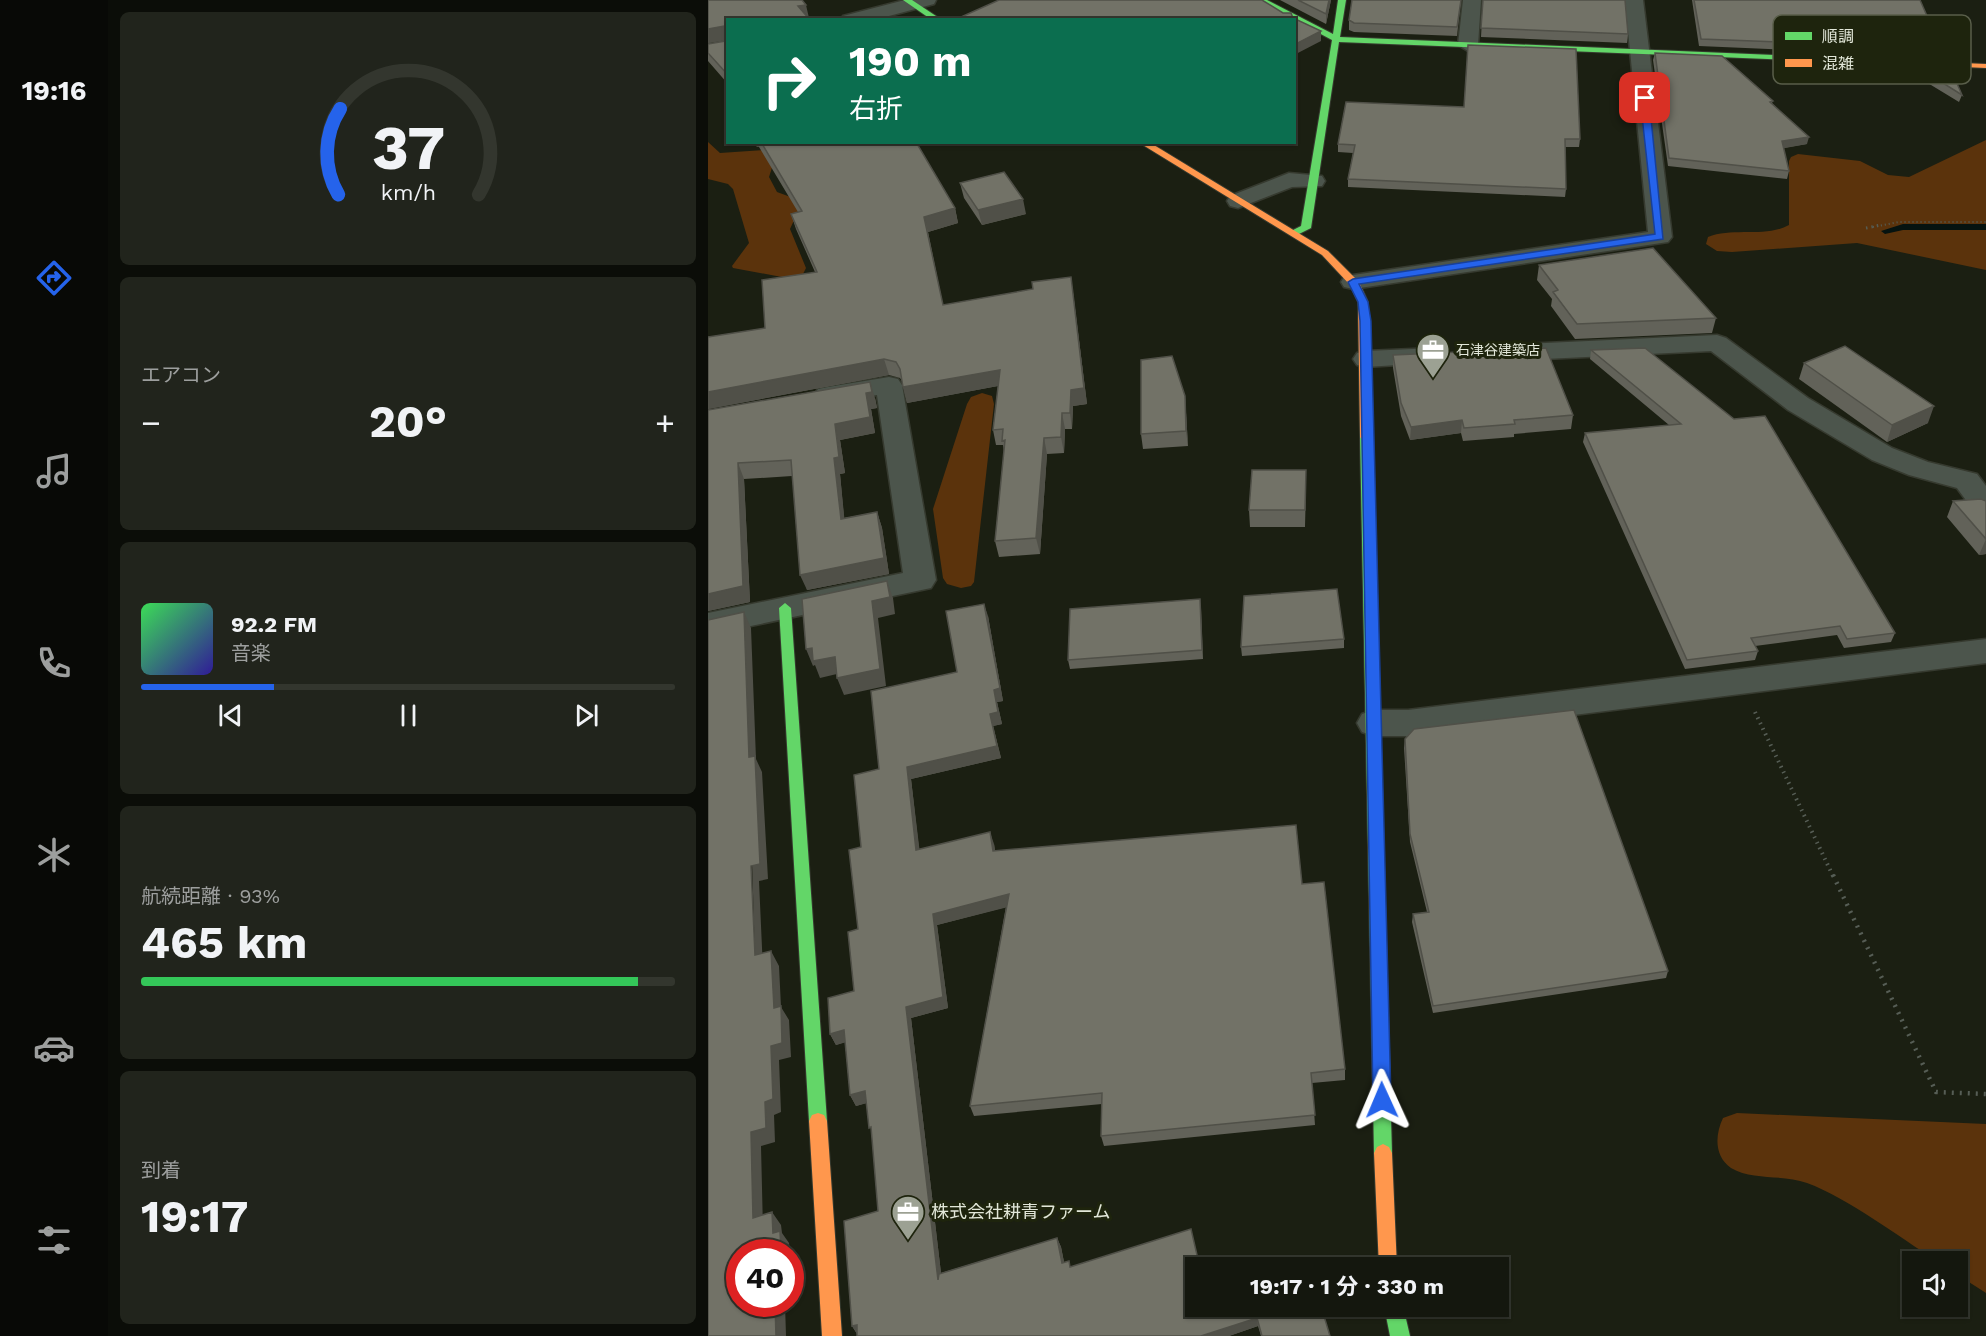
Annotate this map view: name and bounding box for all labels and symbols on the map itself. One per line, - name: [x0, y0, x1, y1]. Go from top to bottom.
- legend: [1773, 15, 1971, 84]
- text: 順調: [1822, 27, 1854, 46]
- text: 混雑: [1822, 54, 1854, 73]
- pin: [1619, 72, 1670, 123]
- office icon: 石津谷建築店: [1415, 332, 1451, 379]
- place label: 石津谷建築店: [1456, 342, 1540, 358]
- position arrow: [1350, 1068, 1414, 1132]
- office icon: 株式会社耕青ファーム: [890, 1194, 926, 1241]
- place label: 株式会社耕青ファーム: [931, 1201, 1110, 1222]
- speed limit sign: 40: [726, 1239, 804, 1317]

